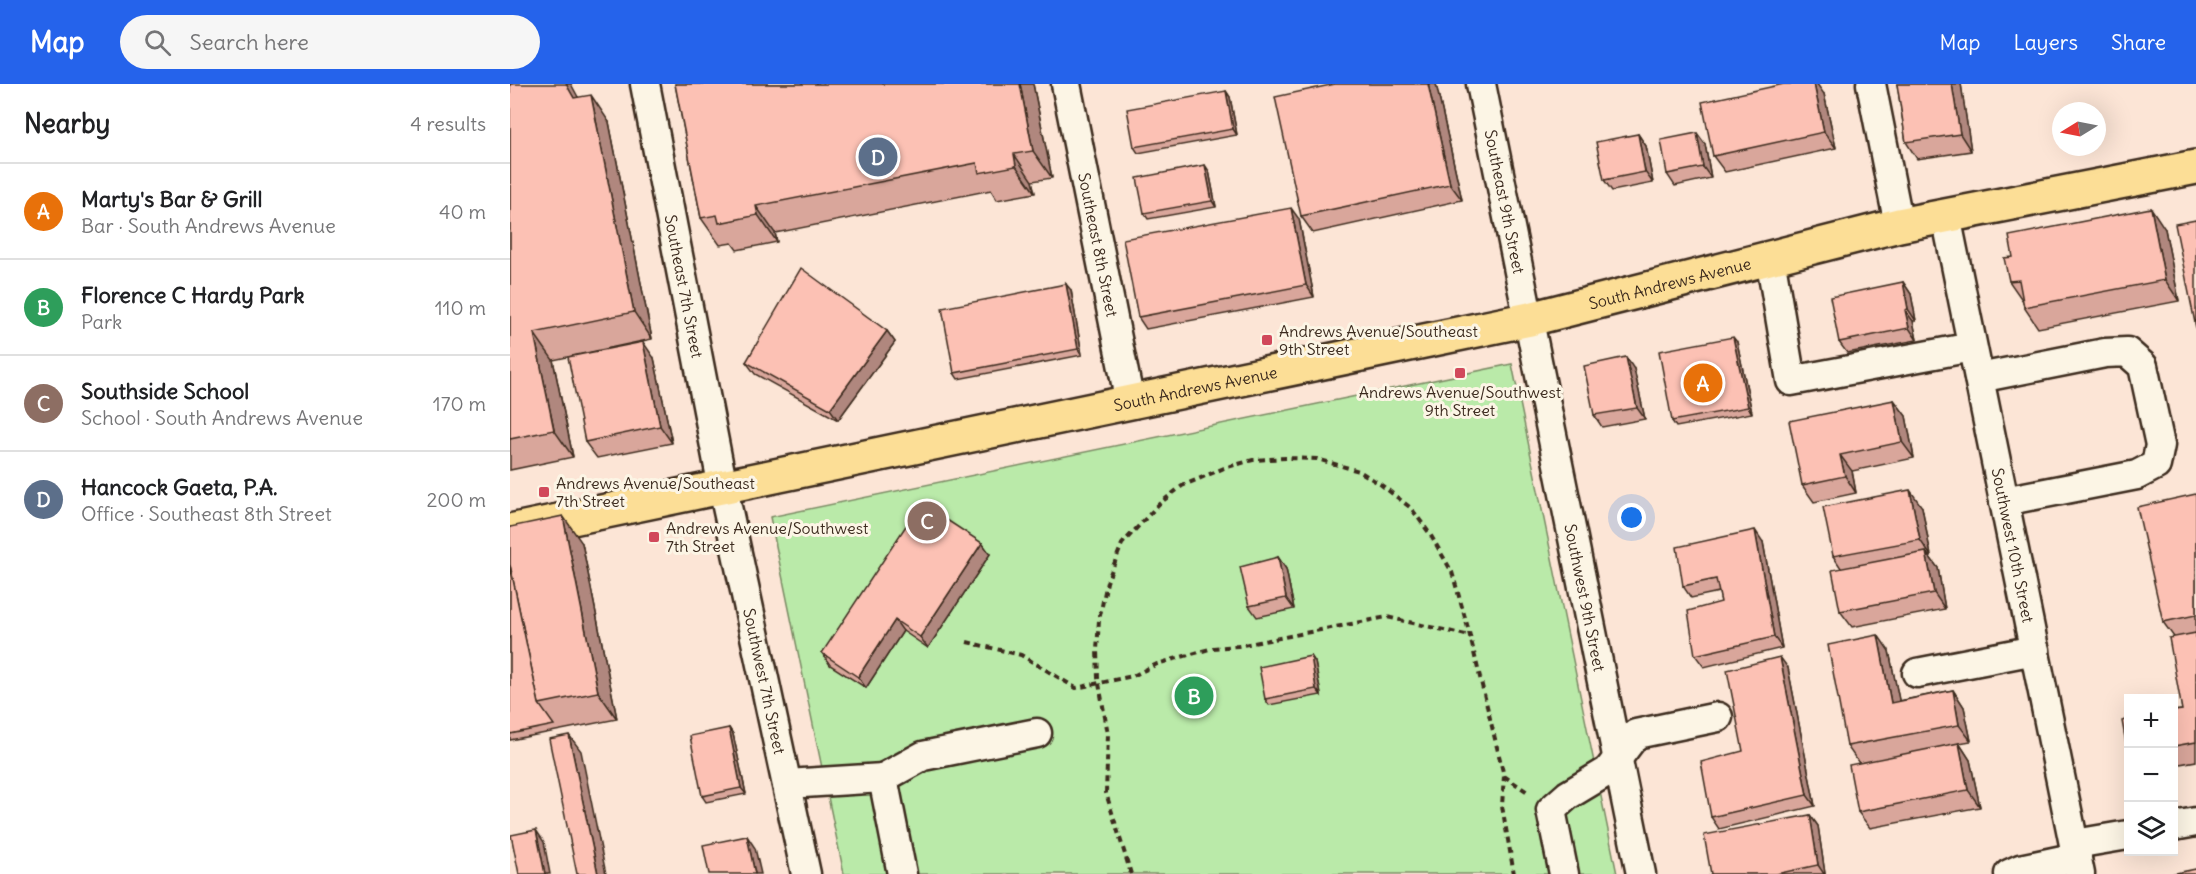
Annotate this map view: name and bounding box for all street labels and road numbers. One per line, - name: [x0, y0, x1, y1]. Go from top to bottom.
- street label: Southeast 9th Street: [1480, 128, 1529, 276]
- street label: Southeast 8th Street: [1074, 171, 1123, 319]
- street label: Southeast 7th Street: [660, 213, 708, 360]
- street label: South Andrews Avenue: [1586, 253, 1753, 314]
- street label: South Andrews Avenue: [1112, 362, 1279, 415]
- street label: Southwest 10th Street: [1988, 466, 2039, 625]
- street label: Southwest 9th Street: [1560, 522, 1610, 674]
- street label: Southwest 7th Street: [739, 606, 790, 756]

